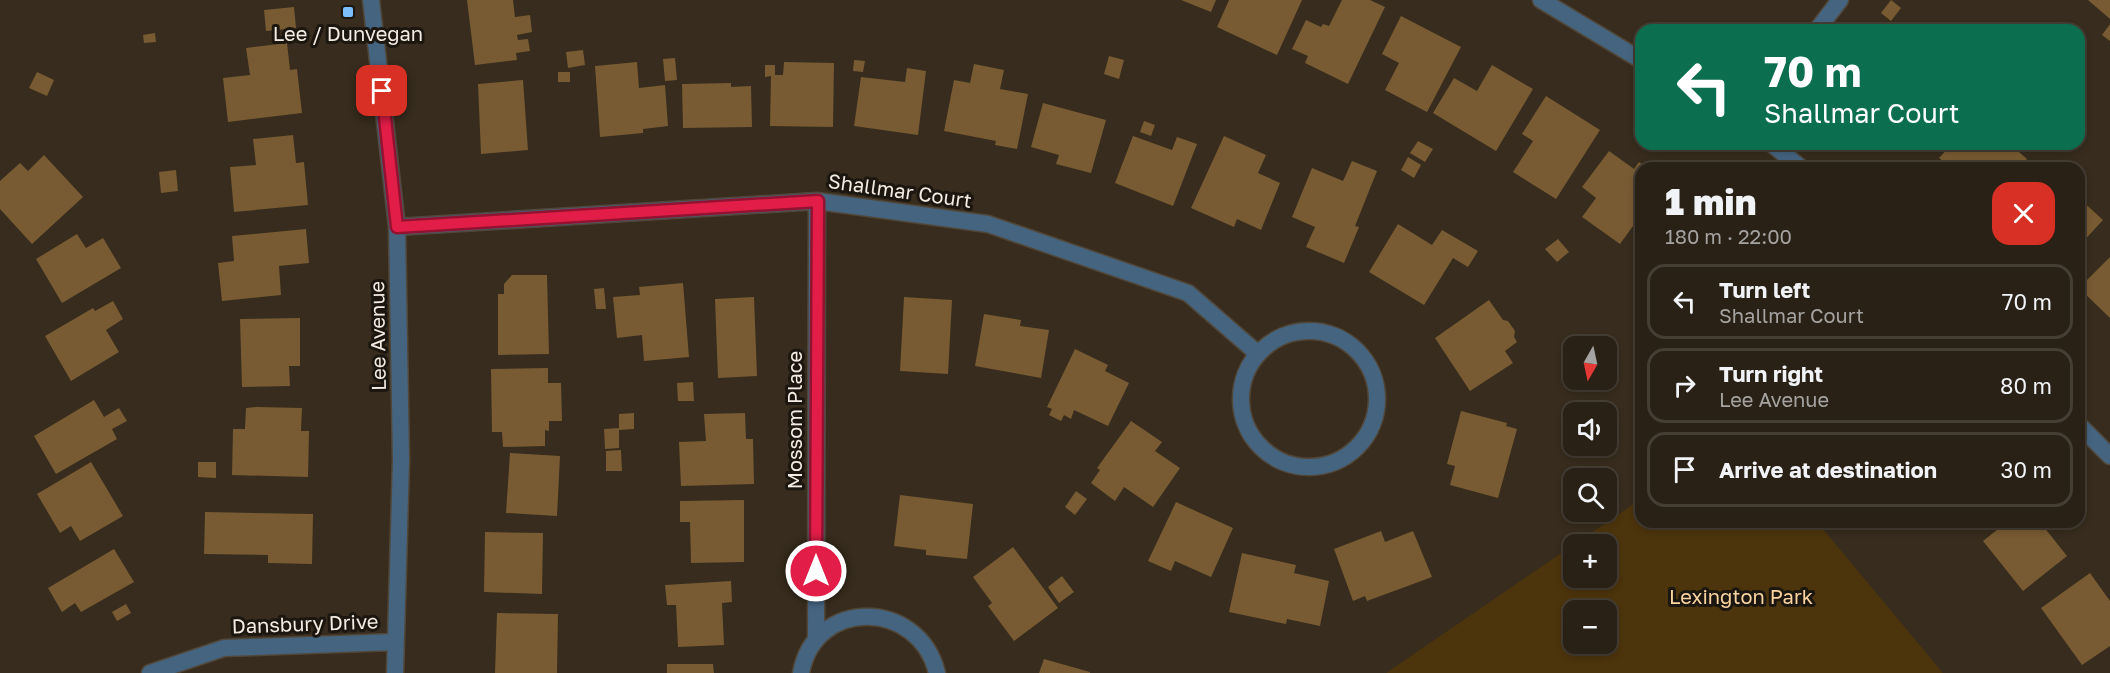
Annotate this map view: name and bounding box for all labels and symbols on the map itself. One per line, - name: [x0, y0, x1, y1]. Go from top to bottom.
- marker: Lee / Dunvegan: [341, 5, 355, 19]
- place label: Lee / Dunvegan: [273, 21, 423, 45]
- pin: [356, 65, 407, 116]
- street label: Shallmar Court: [827, 168, 974, 212]
- street label: Lee Avenue: [364, 281, 390, 391]
- north arrow: [1563, 336, 1617, 390]
- street label: Mossom Place: [782, 351, 806, 489]
- position arrow: [784, 539, 848, 603]
- park label: Lexington Park: [1669, 584, 1813, 608]
- street label: Dansbury Drive: [231, 608, 379, 638]

